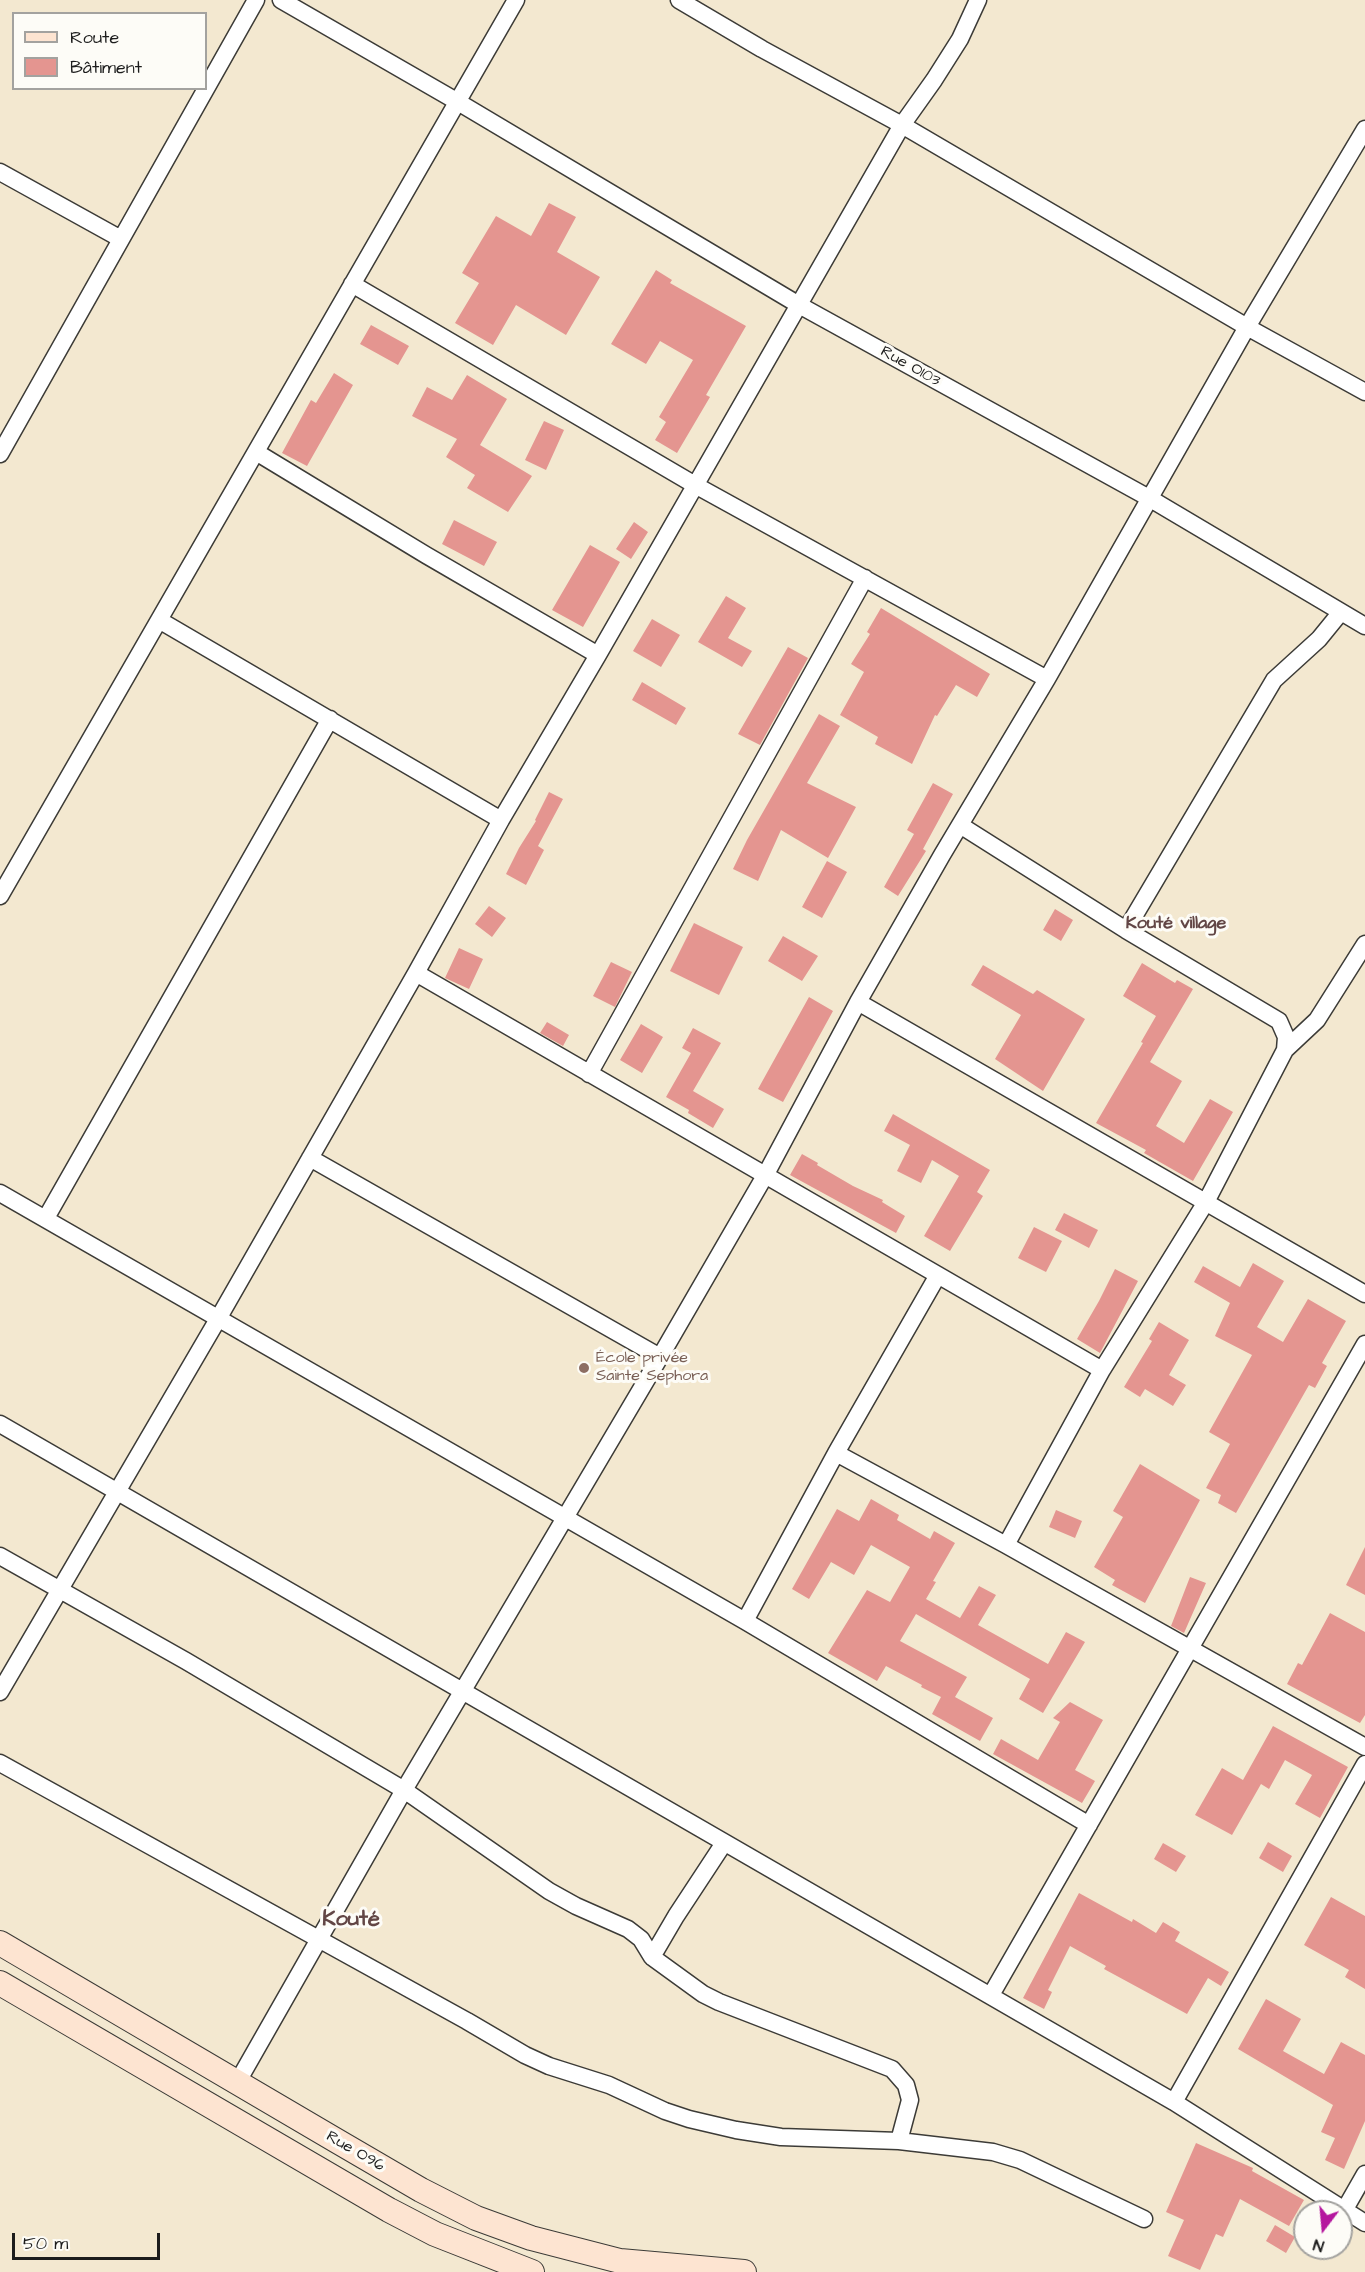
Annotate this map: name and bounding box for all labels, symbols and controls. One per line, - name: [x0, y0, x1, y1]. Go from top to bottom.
- legend: [12, 12, 207, 90]
- text: Route: [70, 25, 119, 50]
- text: Bâtiment: [70, 55, 142, 80]
- street label: Rue O103: [877, 343, 943, 391]
- district label: Kouté village: [1126, 913, 1226, 935]
- place label: École privée Sainte Sephora: [596, 1349, 708, 1387]
- marker: École privée Sainte Sephora: [577, 1361, 591, 1375]
- district label: Kouté: [322, 1907, 380, 1933]
- street label: Rue O96: [322, 2128, 388, 2176]
- north arrow: [1293, 2200, 1353, 2260]
- scale bar: [15, 2221, 164, 2259]
- text: 50 m: [23, 2231, 68, 2256]
- text: N: [1311, 2233, 1326, 2257]

